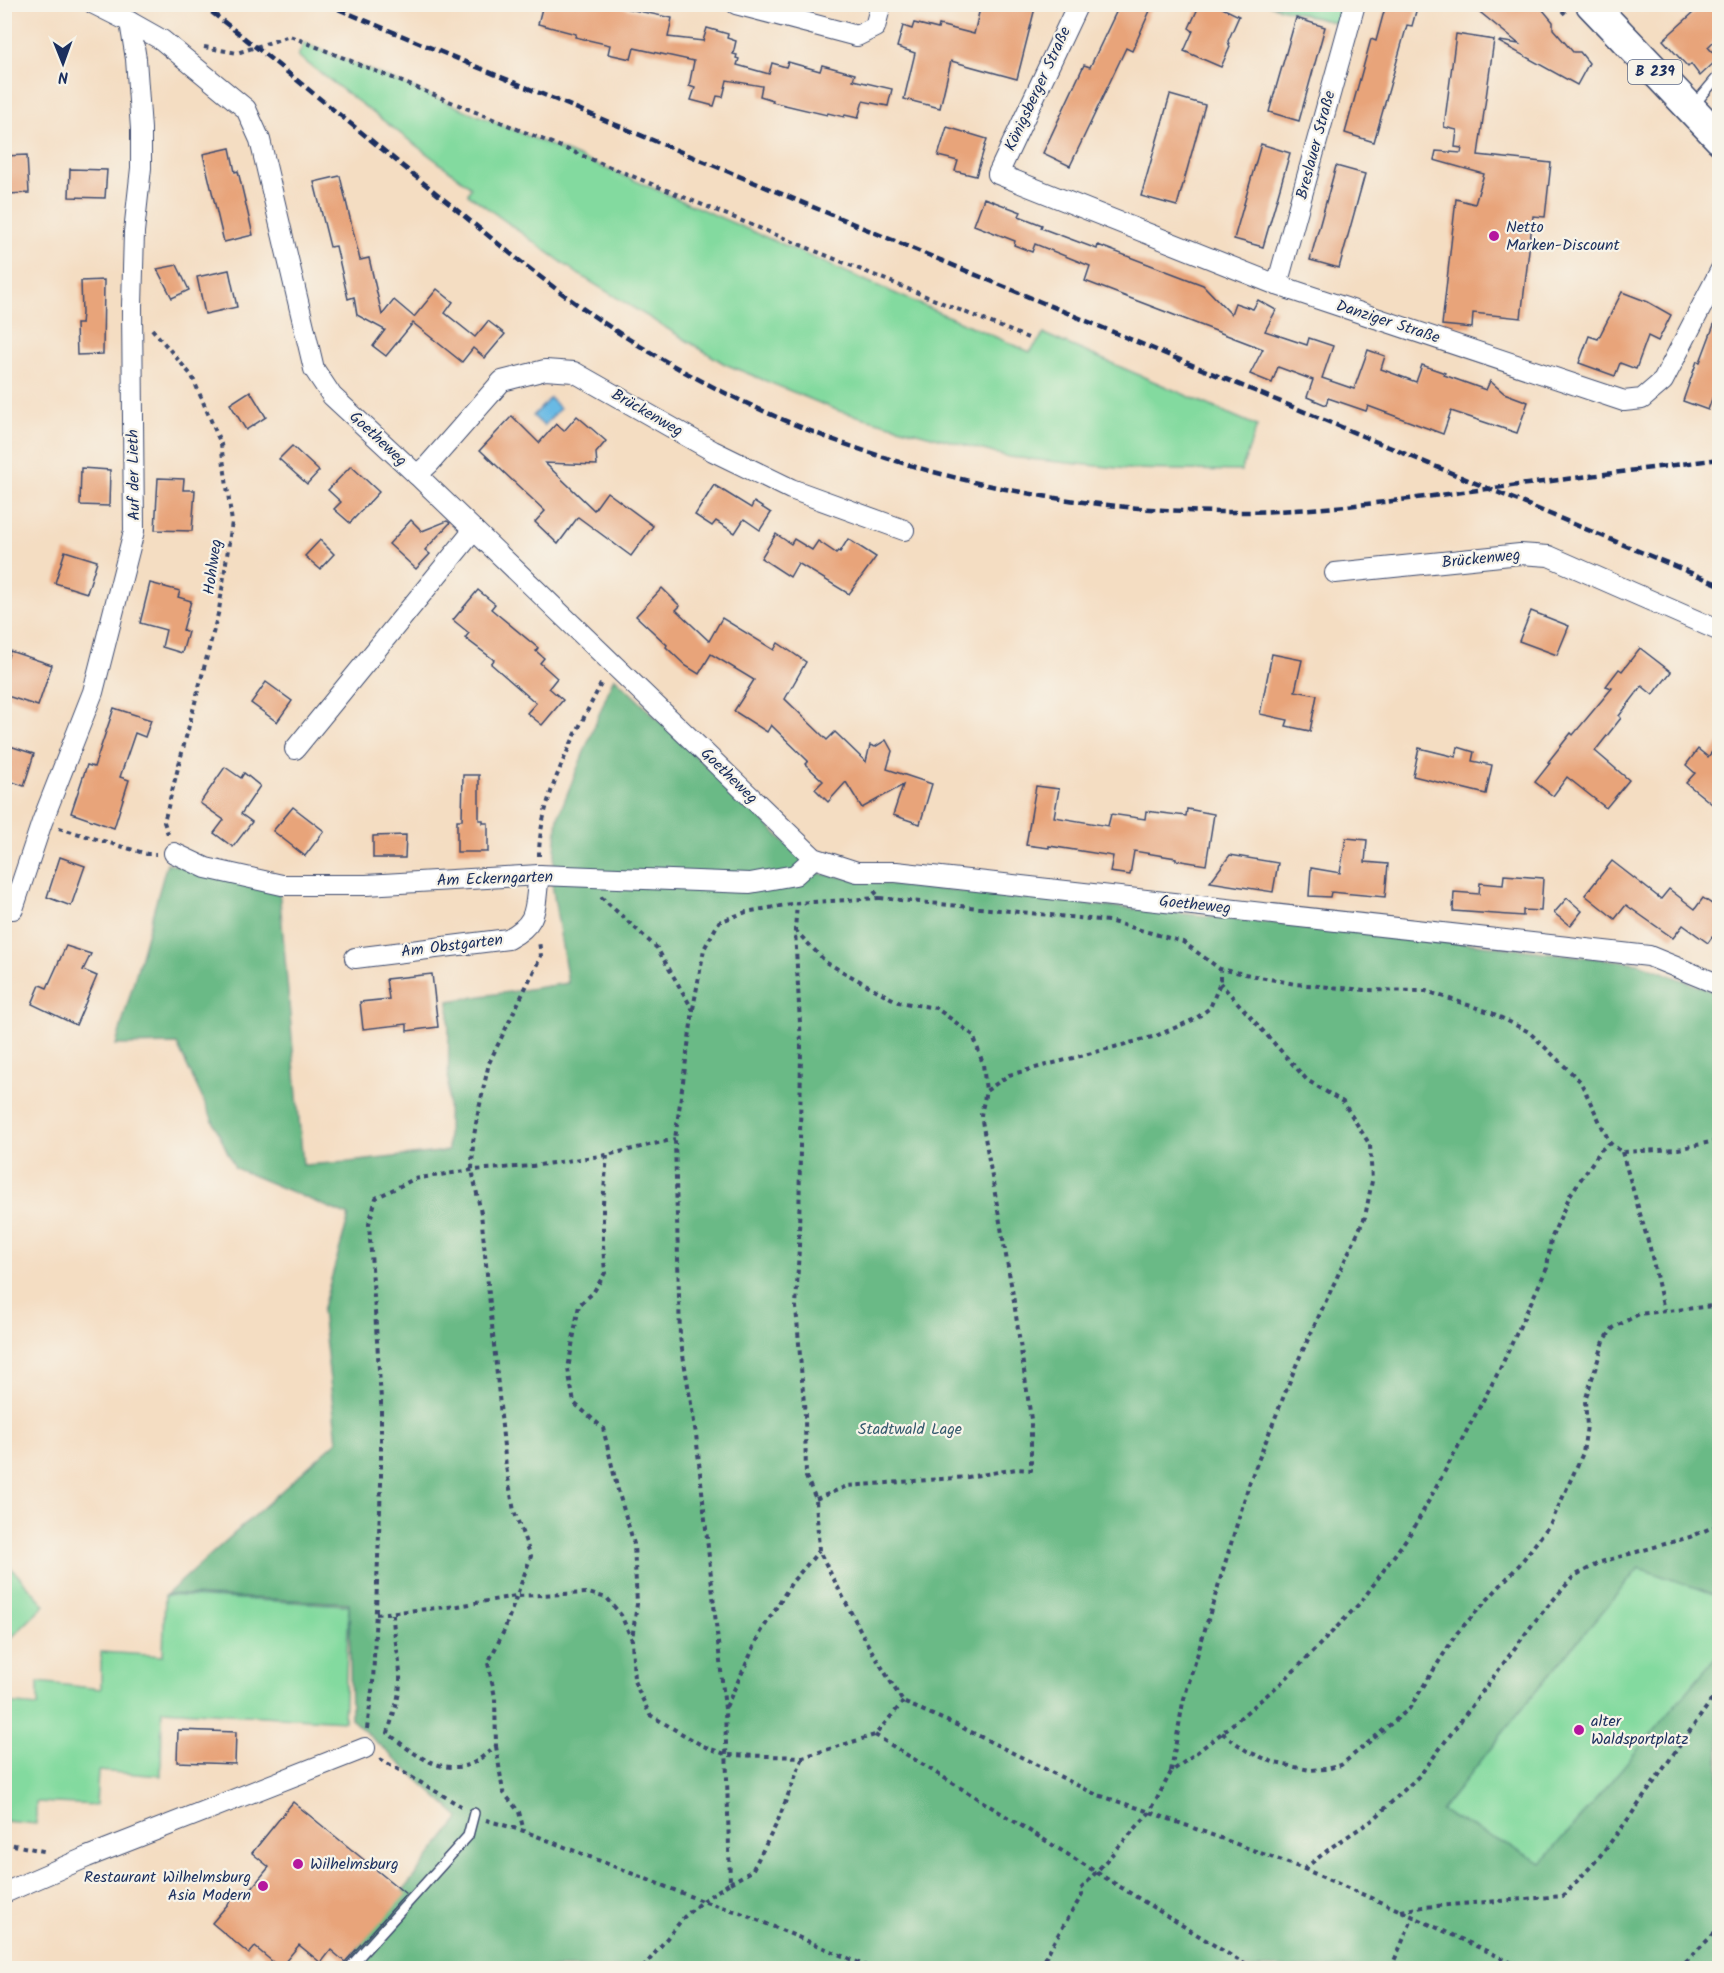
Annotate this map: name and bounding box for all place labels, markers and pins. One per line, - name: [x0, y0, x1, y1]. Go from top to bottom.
- place label: Netto Marken-Discount: [1506, 215, 1621, 258]
- marker: Netto Marken-Discount: [1487, 229, 1501, 243]
- place label: alter Waldsportplatz: [1591, 1709, 1688, 1752]
- marker: alter Waldsportplatz: [1572, 1723, 1586, 1737]
- place label: Wilhelmsburg: [310, 1852, 398, 1877]
- marker: Wilhelmsburg: [291, 1857, 305, 1871]
- place label: Restaurant Wilhelmsburg Asia Modern: [84, 1865, 251, 1908]
- marker: Restaurant Wilhelmsburg Asia Modern: [256, 1879, 270, 1893]

